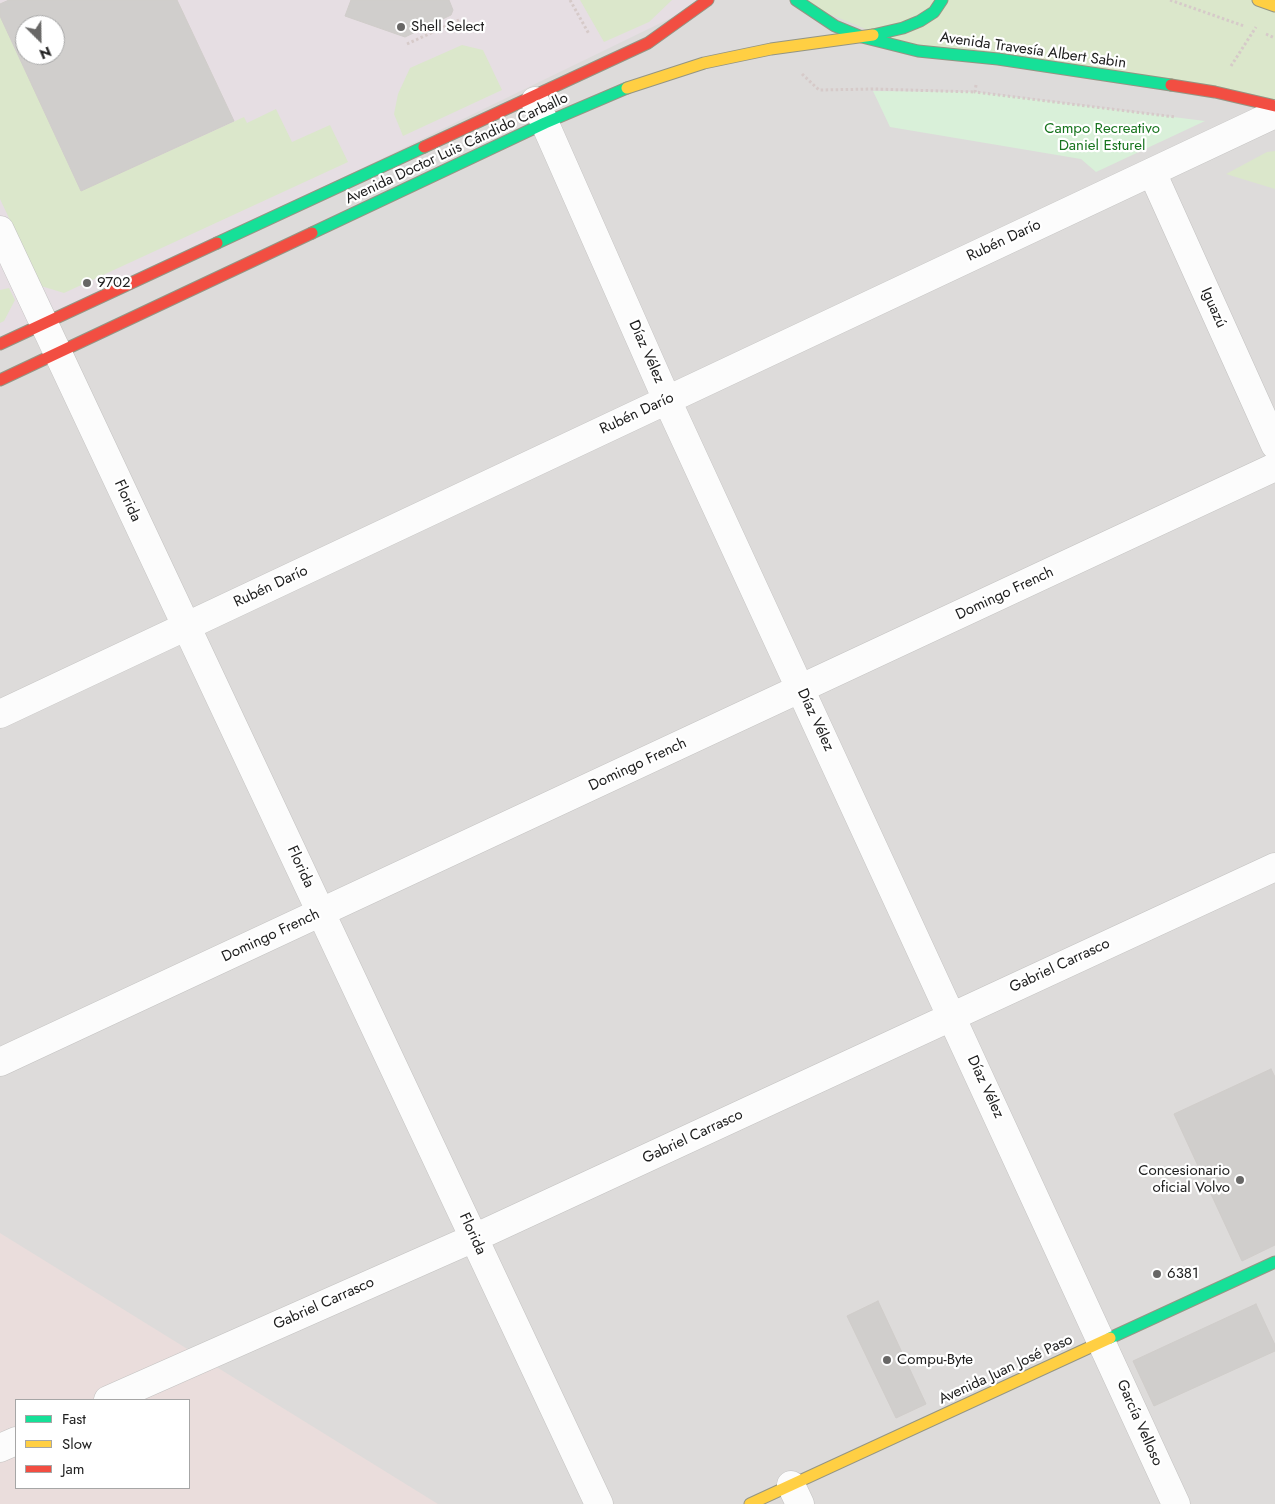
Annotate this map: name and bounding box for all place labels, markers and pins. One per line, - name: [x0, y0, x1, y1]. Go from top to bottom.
- place label: Shell Select: [411, 18, 484, 36]
- marker: Shell Select: [395, 21, 407, 33]
- place label: 9702: [97, 274, 131, 292]
- marker: 9702: [81, 277, 93, 289]
- place label: Concesionario oficial Volvo: [1138, 1162, 1230, 1197]
- marker: Concesionario oficial Volvo: [1234, 1174, 1246, 1186]
- place label: 6381: [1167, 1265, 1199, 1283]
- marker: 6381: [1151, 1268, 1163, 1280]
- place label: Compu-Byte: [897, 1351, 973, 1369]
- marker: Compu-Byte: [881, 1354, 893, 1366]

